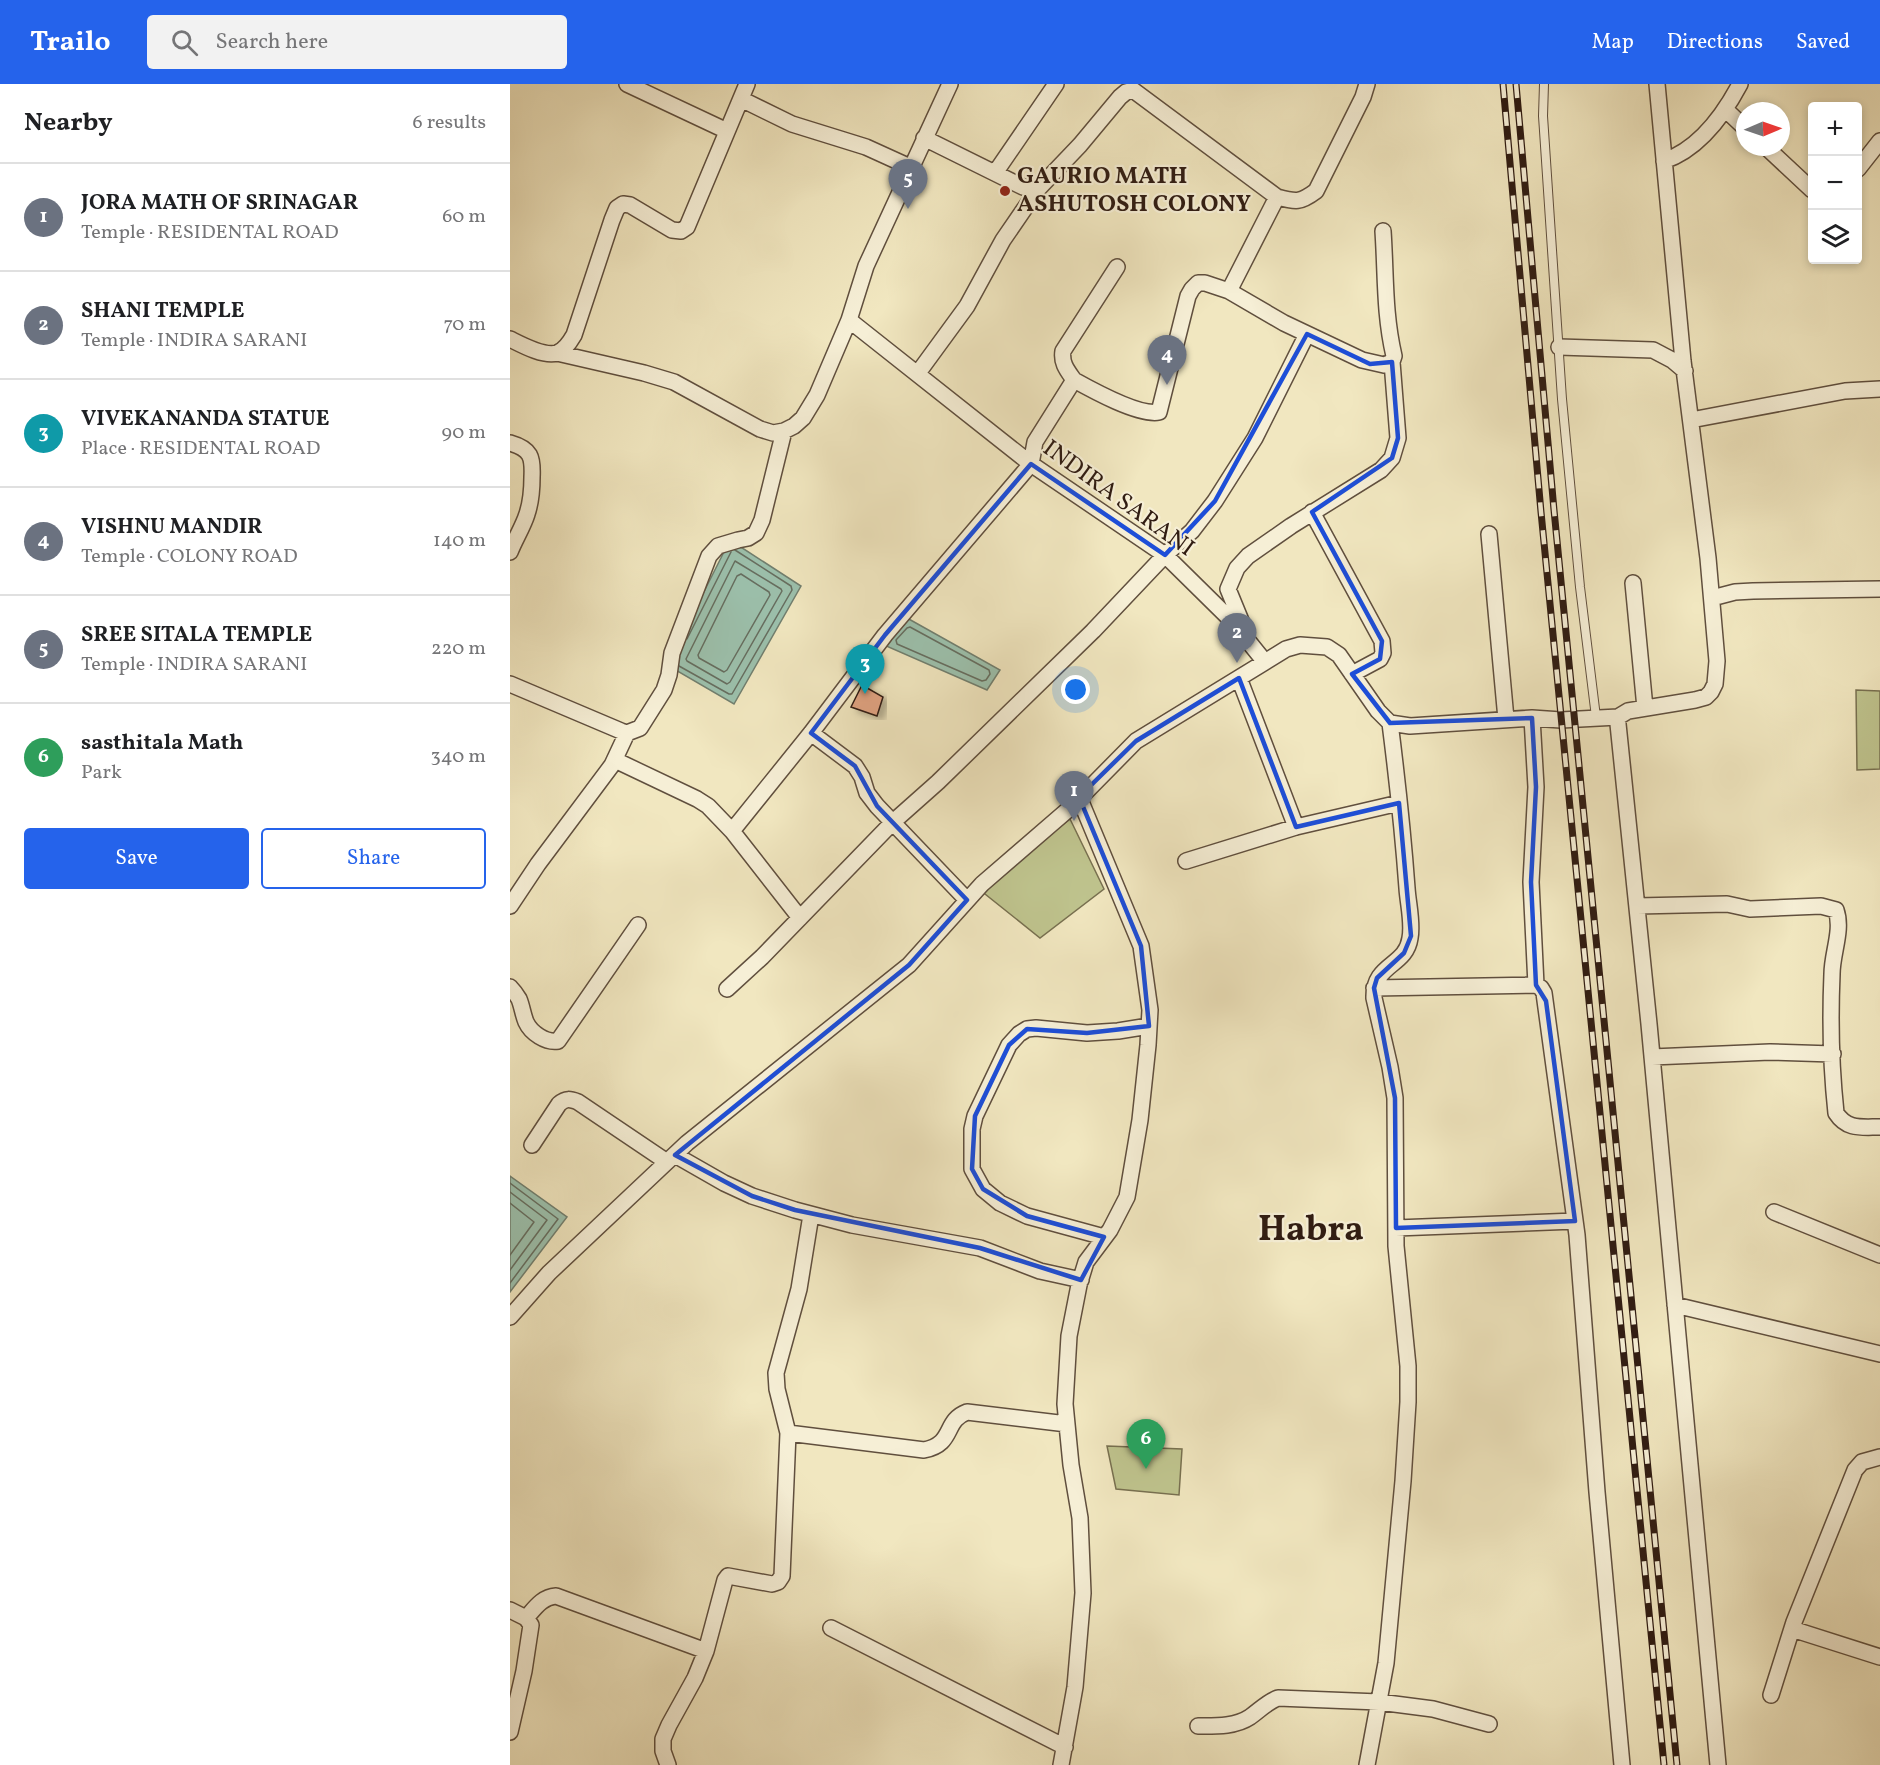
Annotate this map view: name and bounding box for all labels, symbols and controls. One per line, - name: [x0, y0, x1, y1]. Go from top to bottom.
- search box: [147, 15, 567, 69]
- text: Trailo: [30, 23, 111, 62]
- icon: search: [168, 26, 201, 59]
- text: Search here: [216, 27, 328, 58]
- text: Map: [1592, 28, 1634, 57]
- text: Directions: [1667, 28, 1763, 57]
- text: Saved: [1796, 28, 1850, 57]
- north arrow: [1736, 102, 1790, 156]
- map controls: [1808, 102, 1862, 264]
- button: +: [1808, 102, 1862, 156]
- text: Nearby: [24, 105, 113, 141]
- text: 6 results: [413, 109, 486, 137]
- button: −: [1808, 156, 1862, 210]
- pin: 5: [888, 160, 928, 209]
- place label: GAURIO MATH ASHUTOSH COLONY: [1017, 160, 1251, 222]
- marker: GAURIO MATH ASHUTOSH COLONY: [998, 184, 1012, 198]
- text: JORA MATH OF SRINAGAR: [81, 188, 358, 219]
- text: 1: [39, 203, 48, 231]
- text: 60 m: [442, 203, 486, 231]
- button: layers: [1808, 210, 1862, 264]
- text: Temple · RESIDENTAL ROAD: [81, 219, 339, 247]
- text: SHANI TEMPLE: [81, 296, 244, 327]
- text: 2: [38, 311, 49, 339]
- text: 70 m: [443, 311, 486, 339]
- text: Temple · INDIRA SARANI: [81, 327, 307, 355]
- pin: 4: [1148, 336, 1186, 385]
- text: VIVEKANANDA STATUE: [81, 404, 330, 435]
- text: 3: [38, 419, 49, 447]
- text: 90 m: [442, 419, 486, 447]
- street label: INDIRA SARANI: [1035, 432, 1201, 566]
- text: Place · RESIDENTAL ROAD: [81, 435, 320, 463]
- text: VISHNU MANDIR: [81, 512, 263, 543]
- text: 4: [37, 527, 50, 555]
- text: 140 m: [433, 527, 486, 555]
- text: Temple · COLONY ROAD: [81, 543, 298, 571]
- pin: 2: [1218, 614, 1256, 663]
- text: SREE SITALA TEMPLE: [81, 620, 312, 651]
- text: 5: [39, 635, 48, 663]
- text: 220 m: [431, 635, 486, 663]
- pin: 3: [846, 644, 884, 694]
- text: Temple · INDIRA SARANI: [81, 651, 307, 679]
- your location: [1061, 675, 1090, 704]
- text: sasthitala Math: [81, 728, 243, 759]
- text: 6: [38, 743, 49, 771]
- text: 340 m: [430, 743, 486, 771]
- text: Park: [81, 759, 122, 787]
- pin: 1: [1054, 772, 1094, 821]
- button: Save: [24, 828, 249, 889]
- button: Share: [261, 828, 486, 889]
- district label: Habra: [1258, 1206, 1364, 1256]
- pin: 6: [1126, 1420, 1166, 1469]

